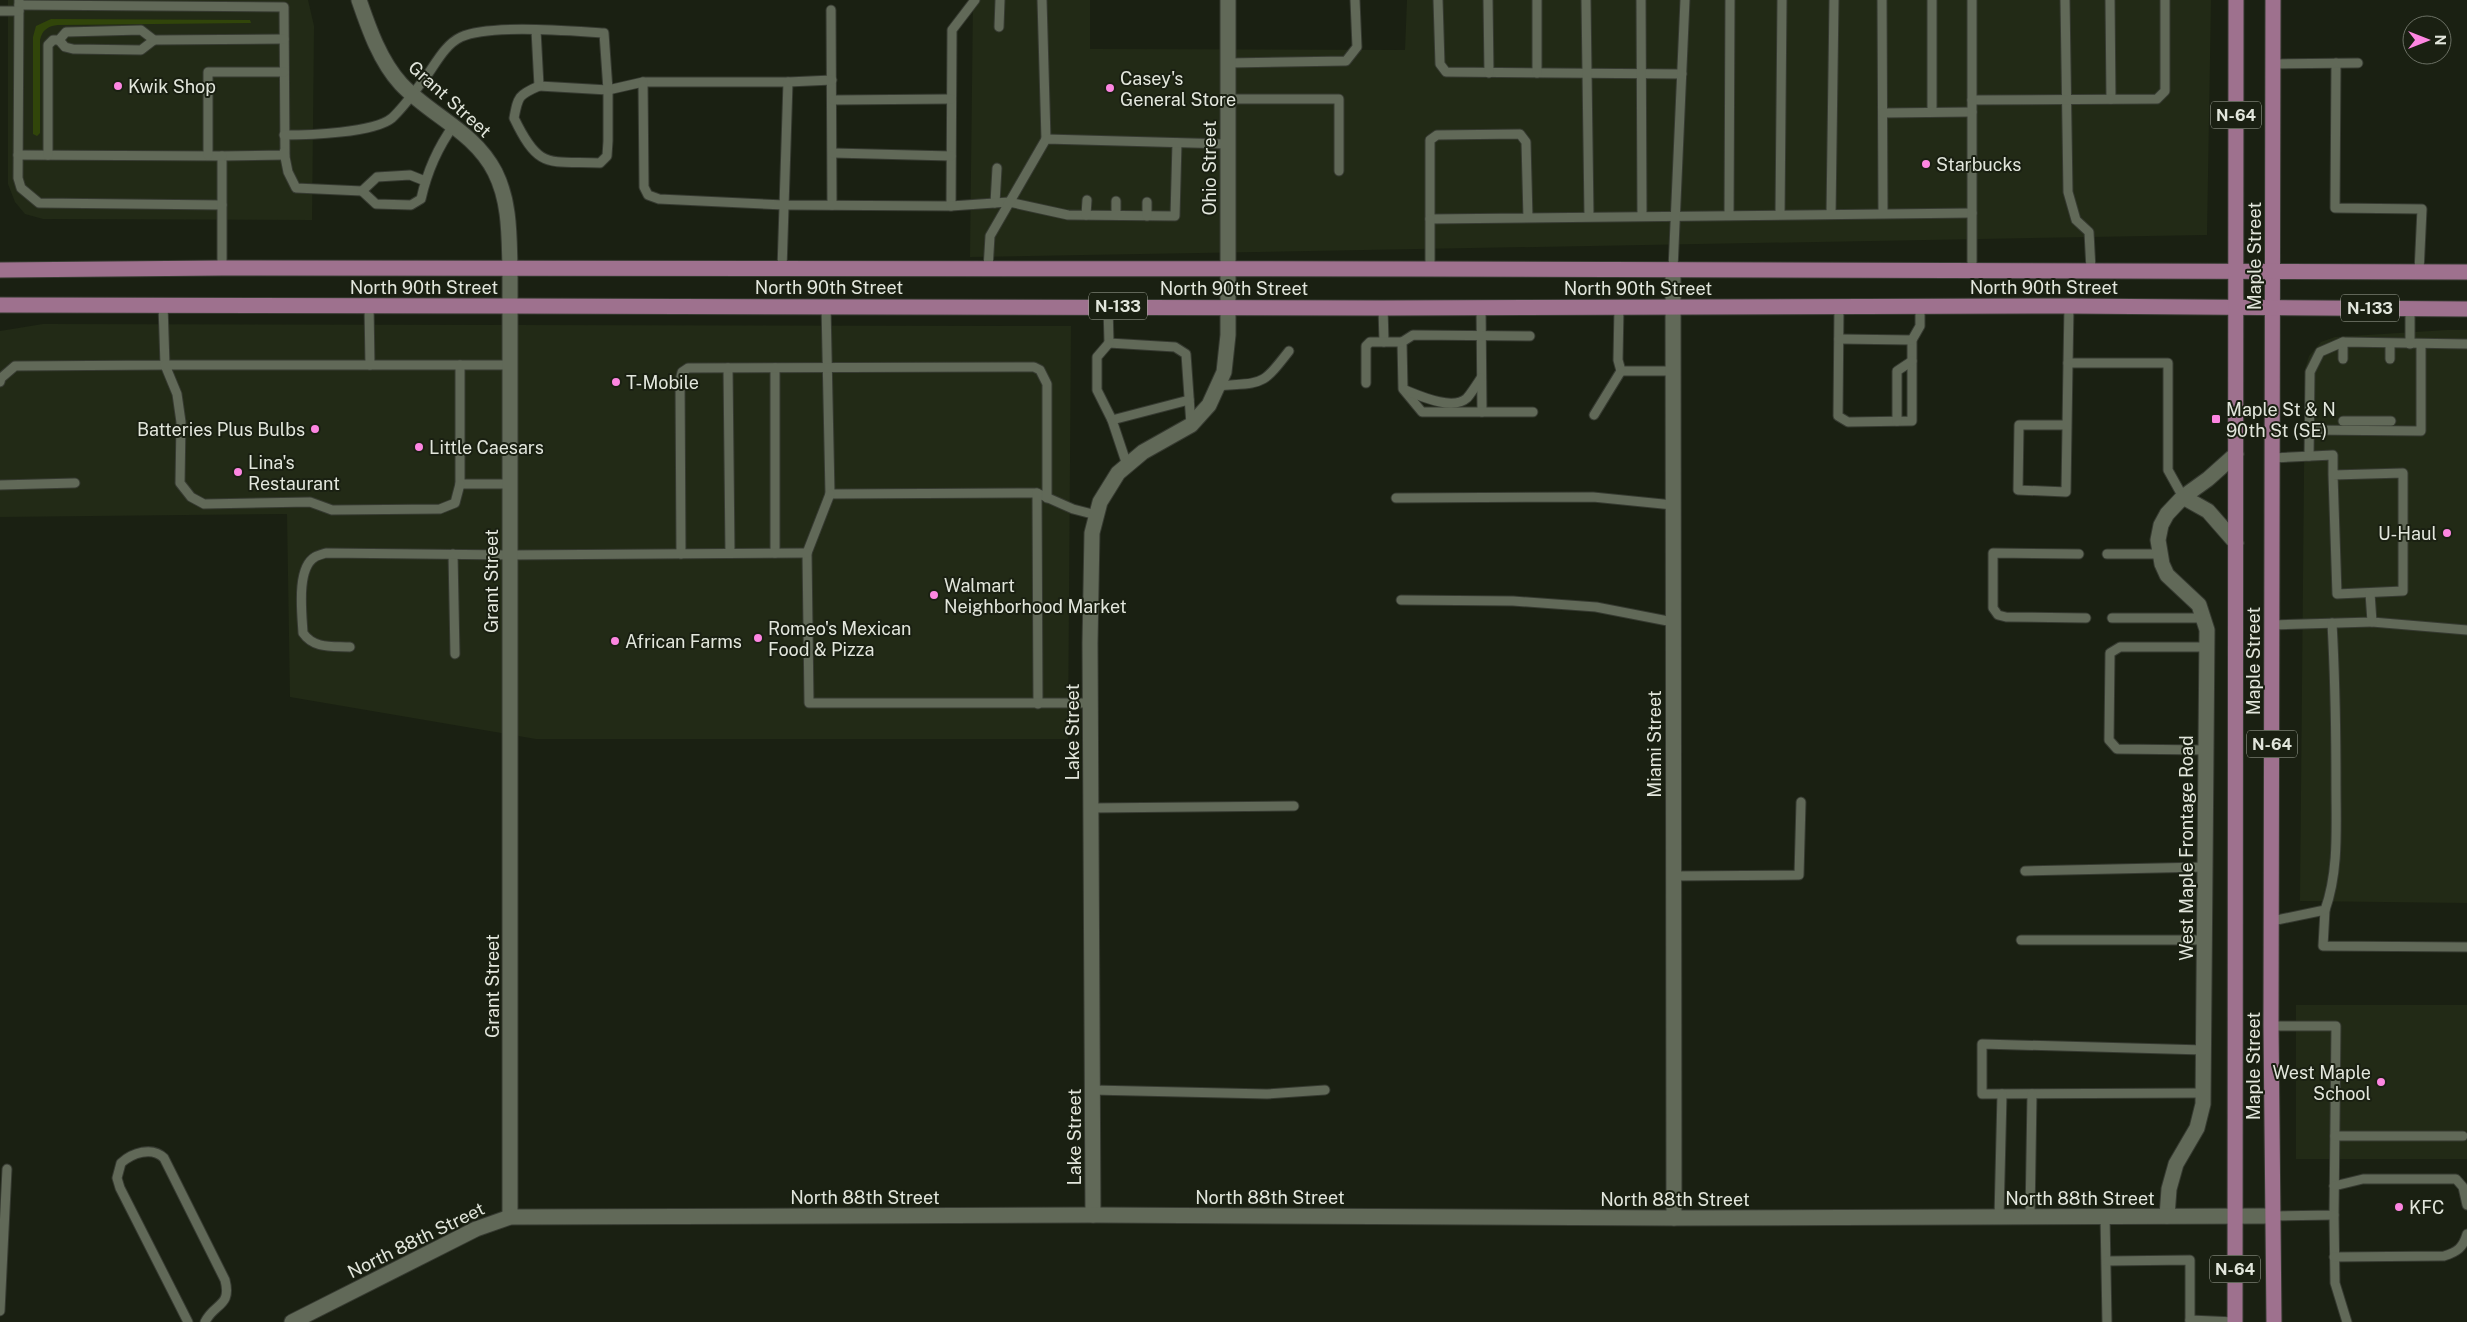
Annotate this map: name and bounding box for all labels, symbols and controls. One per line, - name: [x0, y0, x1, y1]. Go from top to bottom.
- north arrow: [2402, 15, 2452, 65]
- text: N: [2432, 35, 2448, 45]
- street label: Grant Street: [404, 56, 496, 142]
- place label: Casey's General Store: [1120, 68, 1236, 110]
- place label: Kwik Shop: [128, 76, 216, 97]
- marker: Kwik Shop: [112, 80, 124, 92]
- marker: Casey's General Store: [1104, 82, 1116, 94]
- road number: N-64: [2211, 102, 2261, 128]
- street label: Ohio Street: [1199, 121, 1220, 215]
- place label: Starbucks: [1936, 154, 2021, 175]
- marker: Starbucks: [1920, 158, 1932, 170]
- street label: Maple Street: [2244, 202, 2265, 310]
- street label: North 90th Street: [350, 277, 498, 298]
- street label: North 90th Street: [755, 277, 903, 298]
- street label: North 90th Street: [1970, 277, 2118, 298]
- street label: North 90th Street: [1160, 278, 1308, 299]
- street label: North 90th Street: [1564, 278, 1712, 299]
- road number: N-133: [1089, 292, 1147, 320]
- road number: N-133: [2341, 294, 2399, 322]
- place label: T-Mobile: [626, 372, 699, 393]
- marker: T-Mobile: [610, 376, 622, 388]
- place label: Maple St & N 90th St (SE): [2226, 399, 2336, 441]
- marker: Maple St & N 90th St (SE): [2210, 413, 2222, 425]
- place label: Batteries Plus Bulbs: [137, 419, 305, 440]
- marker: Batteries Plus Bulbs: [309, 423, 321, 435]
- place label: Little Caesars: [429, 437, 544, 458]
- marker: Little Caesars: [413, 441, 425, 453]
- place label: Lina's Restaurant: [248, 452, 340, 494]
- marker: Lina's Restaurant: [232, 466, 244, 478]
- place label: U-Haul: [2378, 523, 2437, 544]
- marker: U-Haul: [2441, 527, 2453, 539]
- street label: Grant Street: [481, 529, 502, 633]
- place label: Walmart Neighborhood Market: [944, 575, 1127, 617]
- marker: Walmart Neighborhood Market: [928, 589, 940, 601]
- street label: Maple Street: [2243, 607, 2264, 715]
- place label: Romeo's Mexican Food & Pizza: [768, 618, 911, 660]
- place label: African Farms: [625, 631, 742, 652]
- marker: Romeo's Mexican Food & Pizza: [752, 632, 764, 644]
- marker: African Farms: [609, 635, 621, 647]
- street label: Lake Street: [1062, 684, 1083, 780]
- street label: Miami Street: [1644, 690, 1665, 798]
- road number: N-64: [2247, 731, 2297, 758]
- street label: West Maple Frontage Road: [2176, 735, 2197, 961]
- street label: Grant Street: [482, 934, 503, 1038]
- street label: Maple Street: [2243, 1012, 2264, 1120]
- place label: West Maple School: [2272, 1062, 2371, 1104]
- marker: West Maple School: [2375, 1076, 2387, 1088]
- street label: Lake Street: [1064, 1089, 1085, 1185]
- street label: North 88th Street: [790, 1187, 940, 1208]
- street label: North 88th Street: [1195, 1187, 1345, 1208]
- street label: North 88th Street: [2005, 1188, 2155, 1209]
- street label: North 88th Street: [1600, 1189, 1750, 1210]
- place label: KFC: [2409, 1197, 2444, 1218]
- street label: North 88th Street: [344, 1198, 488, 1282]
- marker: KFC: [2393, 1201, 2405, 1213]
- road number: N-64: [2210, 1256, 2260, 1282]

